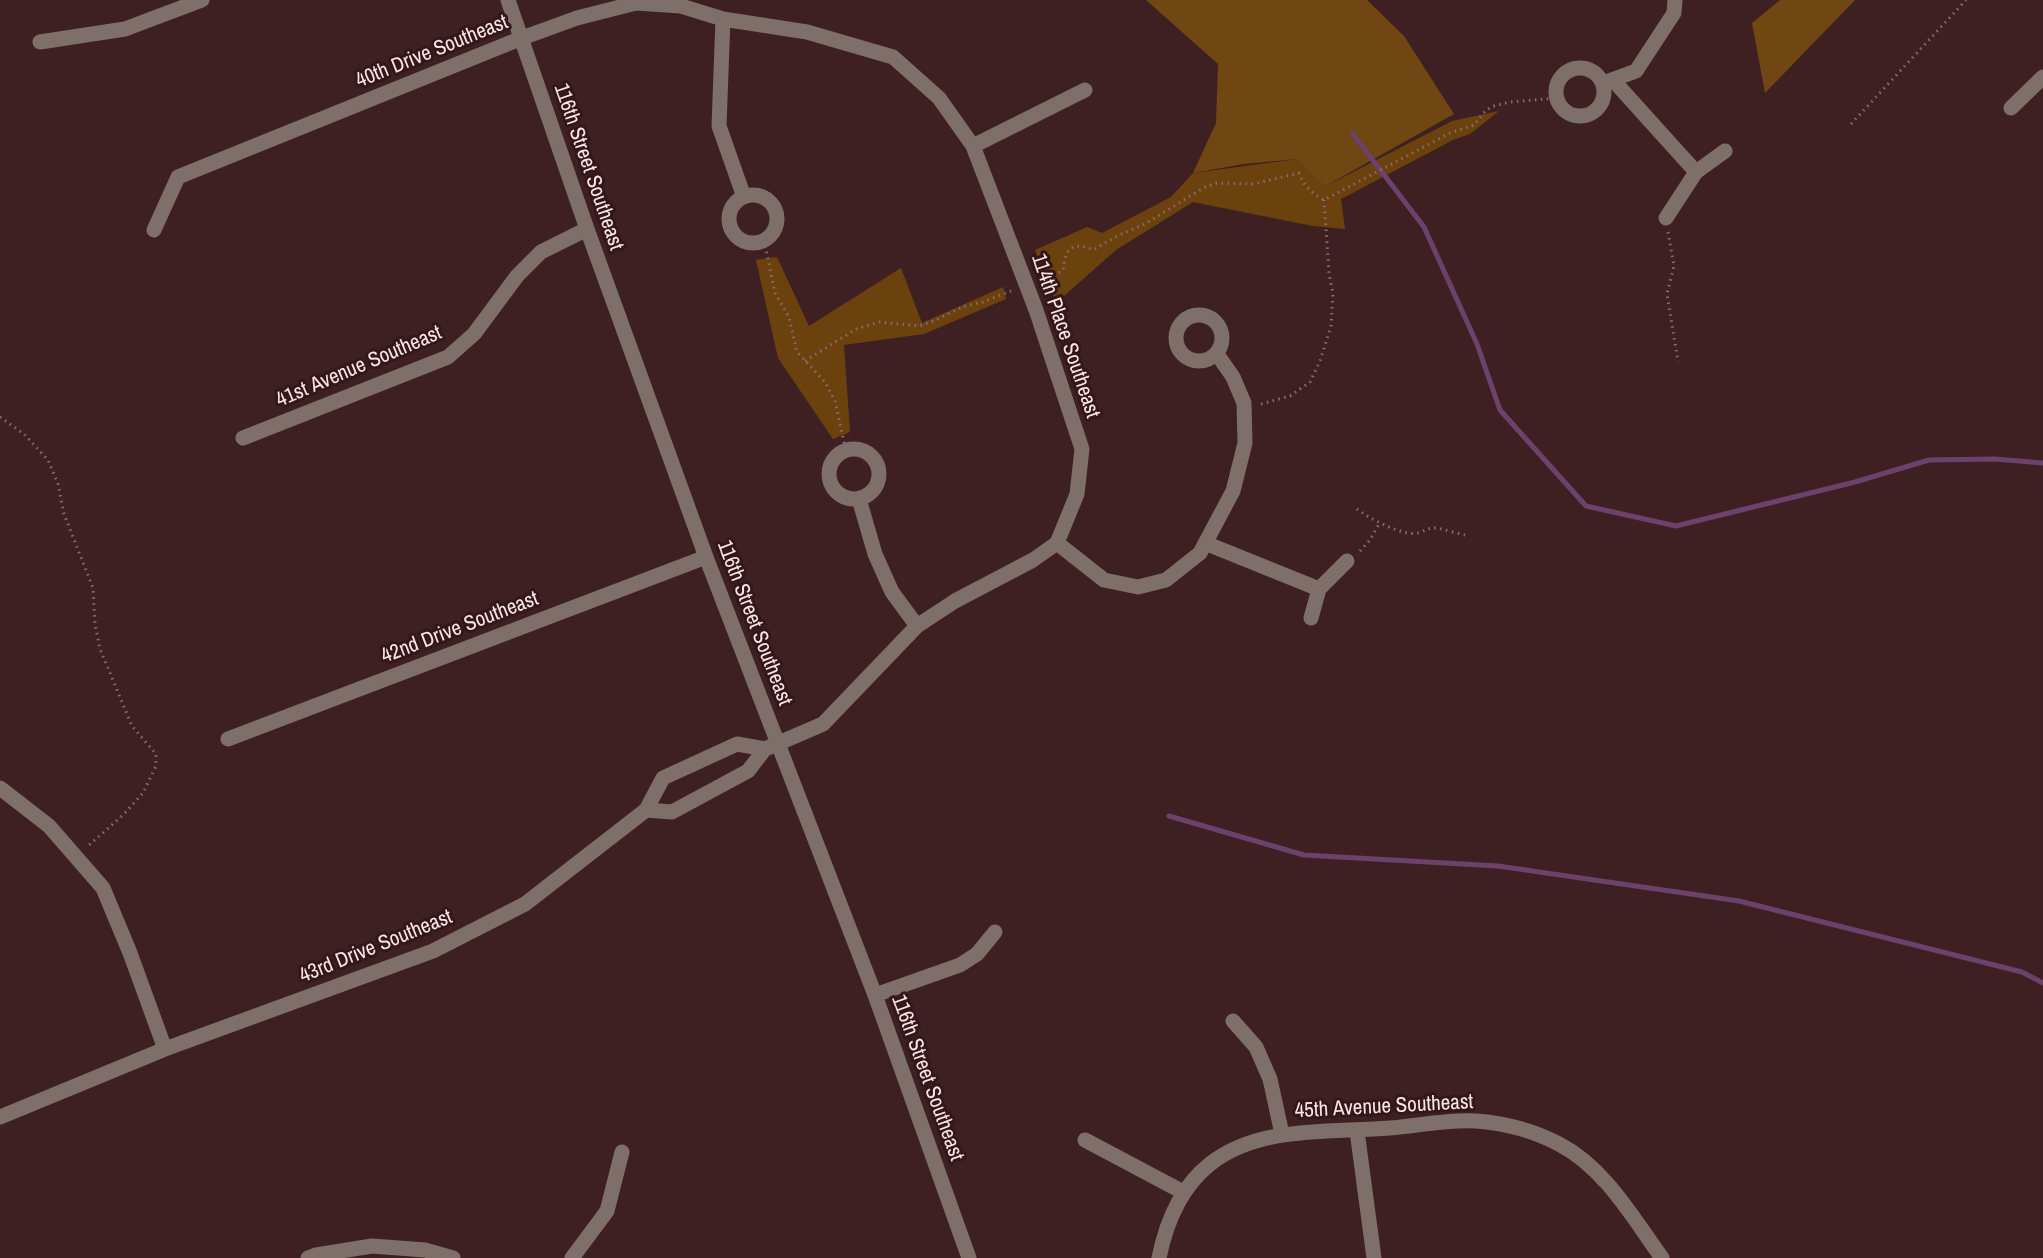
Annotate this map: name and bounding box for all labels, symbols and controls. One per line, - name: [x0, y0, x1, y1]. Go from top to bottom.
- street label: 40th Drive Southeast: [352, 10, 512, 94]
- street label: 116th Street Southeast: [548, 80, 628, 254]
- street label: 114th Place Southeast: [1025, 251, 1105, 421]
- street label: 41st Avenue Southeast: [272, 321, 446, 413]
- street label: 116th Street Southeast: [711, 537, 797, 709]
- street label: 42nd Drive Southeast: [378, 586, 542, 670]
- street label: 43rd Drive Southeast: [296, 905, 456, 989]
- street label: 116th Street Southeast: [885, 992, 969, 1164]
- street label: 45th Avenue Southeast: [1294, 1090, 1474, 1124]

